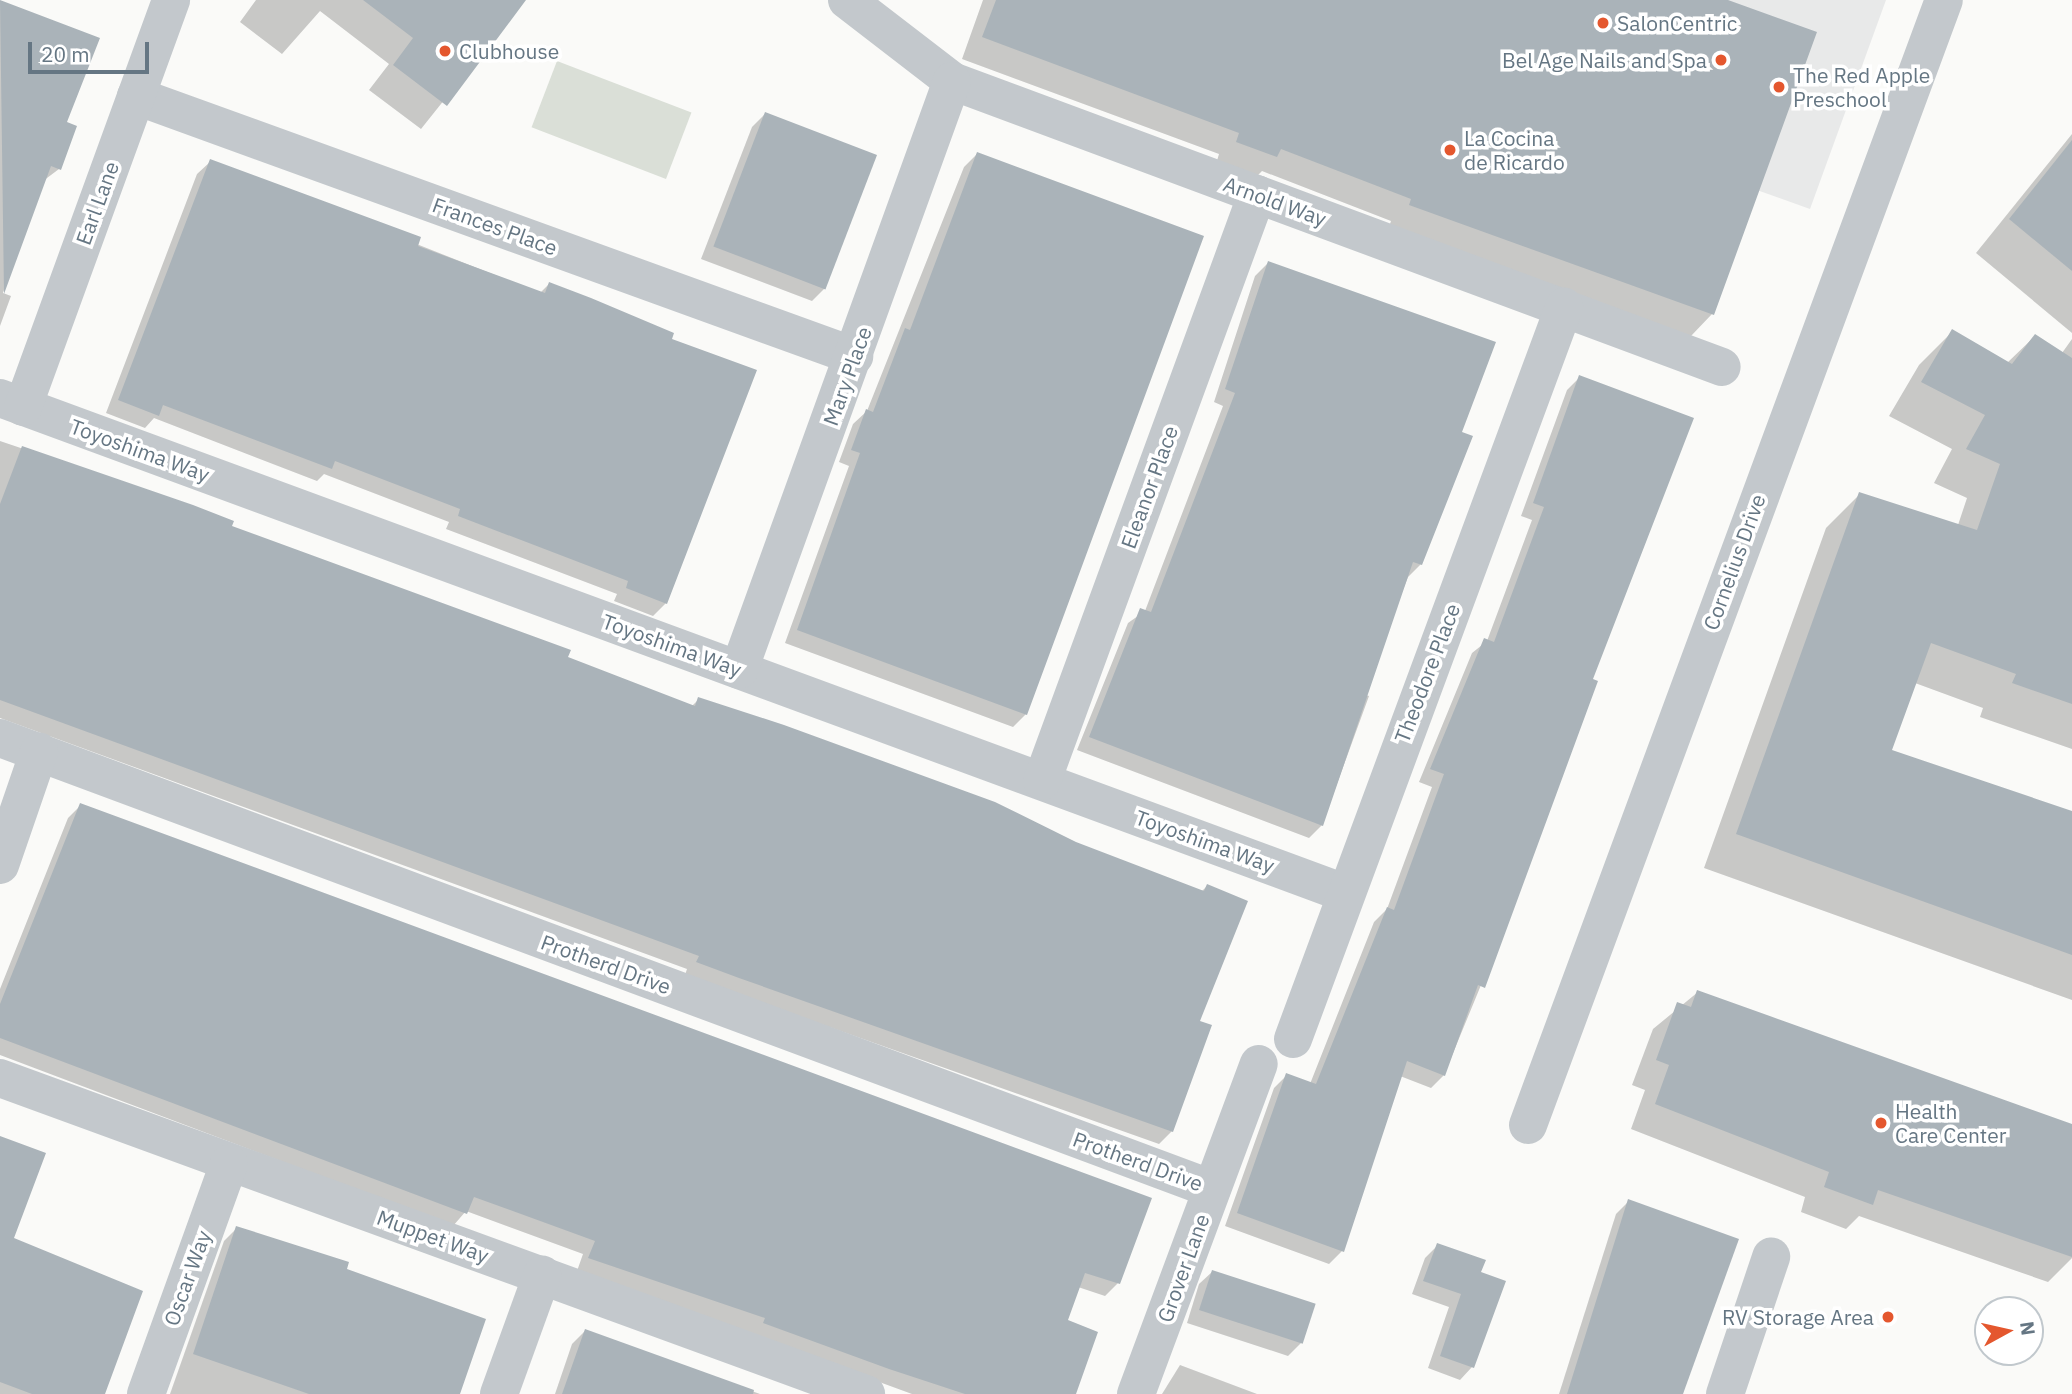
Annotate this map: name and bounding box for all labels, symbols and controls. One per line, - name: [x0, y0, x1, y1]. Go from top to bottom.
- place label: SalonCentric: [1617, 10, 1737, 36]
- marker: SalonCentric: [1595, 15, 1611, 31]
- scale bar: [32, 28, 152, 72]
- place label: Clubhouse: [459, 38, 559, 64]
- text: 20 m: [41, 40, 90, 68]
- marker: Clubhouse: [437, 43, 453, 59]
- place label: Bel Age Nails and Spa: [1502, 47, 1707, 73]
- marker: Bel Age Nails and Spa: [1713, 52, 1729, 68]
- place label: The Red Apple Preschool: [1793, 62, 1930, 112]
- marker: The Red Apple Preschool: [1771, 79, 1787, 95]
- place label: La Cocina de Ricardo: [1464, 125, 1565, 175]
- marker: La Cocina de Ricardo: [1442, 142, 1458, 158]
- street label: Earl Lane: [70, 158, 124, 248]
- street label: Arnold Way: [1220, 171, 1330, 231]
- street label: Frances Place: [429, 192, 561, 260]
- street label: Mary Place: [818, 323, 876, 429]
- street label: Toyoshima Way: [67, 413, 213, 487]
- street label: Eleanor Place: [1115, 422, 1183, 552]
- street label: Cornelius Drive: [1698, 491, 1770, 633]
- street label: Theodore Place: [1389, 600, 1465, 746]
- street label: Toyoshima Way: [599, 608, 745, 682]
- street label: Toyoshima Way: [1132, 804, 1278, 878]
- street label: Protherd Drive: [538, 929, 674, 999]
- place label: Health Care Center: [1895, 1098, 2006, 1148]
- marker: Health Care Center: [1873, 1115, 1889, 1131]
- street label: Protherd Drive: [1070, 1126, 1206, 1196]
- street label: Muppet Way: [374, 1204, 492, 1268]
- street label: Grover Lane: [1152, 1210, 1214, 1326]
- street label: Oscar Way: [158, 1227, 216, 1329]
- north arrow: [1974, 1296, 2044, 1366]
- place label: RV Storage Area: [1722, 1304, 1874, 1330]
- marker: RV Storage Area: [1880, 1309, 1896, 1325]
- text: N: [2015, 1320, 2041, 1337]

